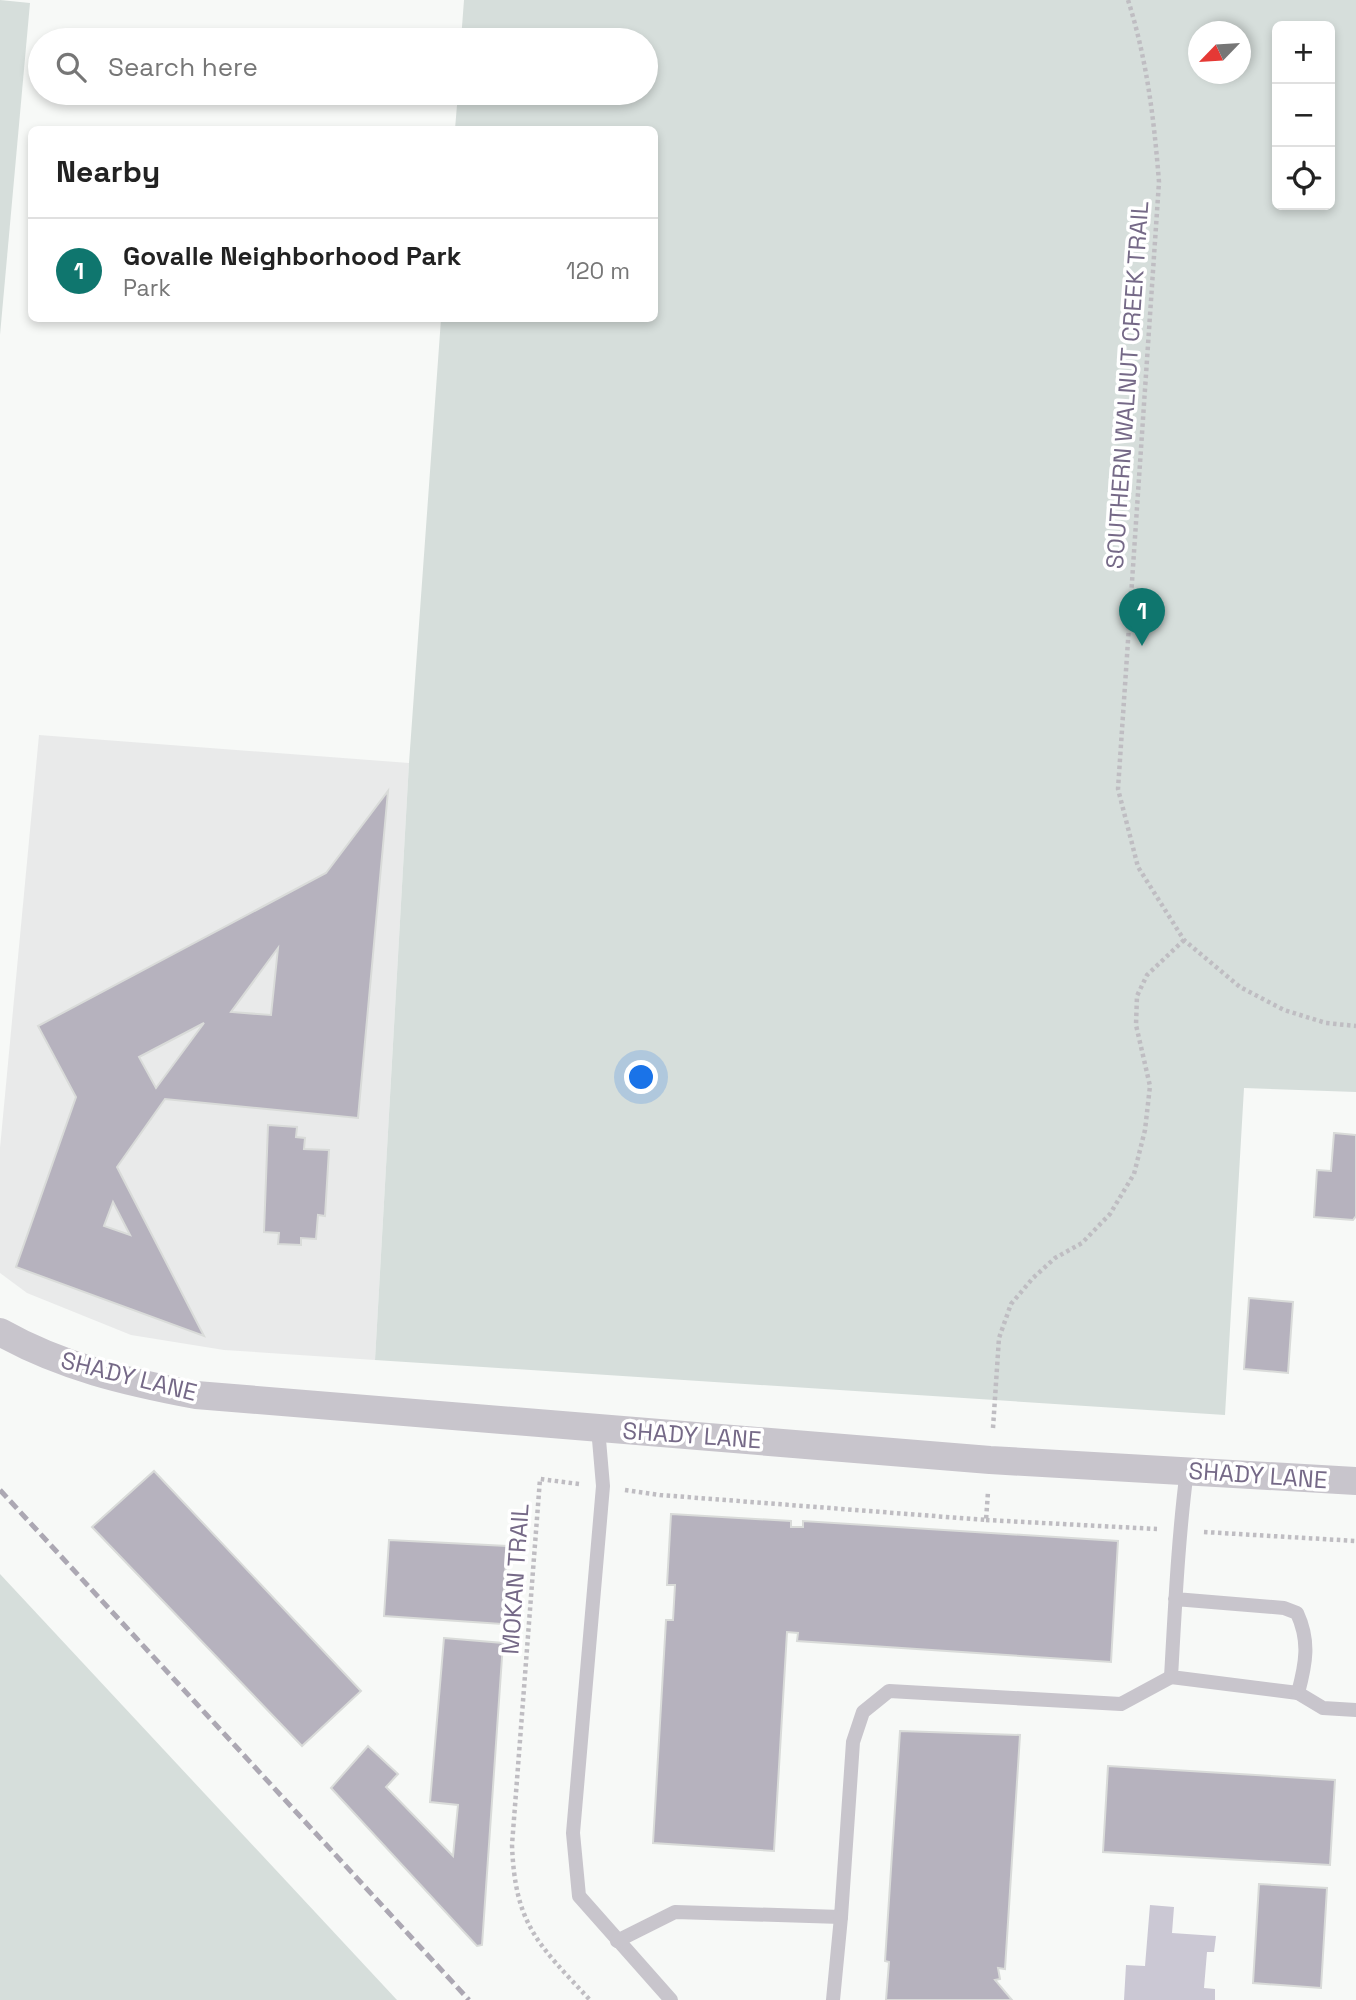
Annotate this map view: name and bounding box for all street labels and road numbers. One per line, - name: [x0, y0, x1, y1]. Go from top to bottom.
- street label: SOUTHERN WALNUT CREEK TRAIL: [1099, 200, 1155, 570]
- street label: SHADY LANE: [58, 1344, 200, 1408]
- street label: SHADY LANE: [622, 1415, 762, 1455]
- street label: SHADY LANE: [1188, 1455, 1328, 1495]
- street label: MOKAN TRAIL: [494, 1502, 536, 1656]

